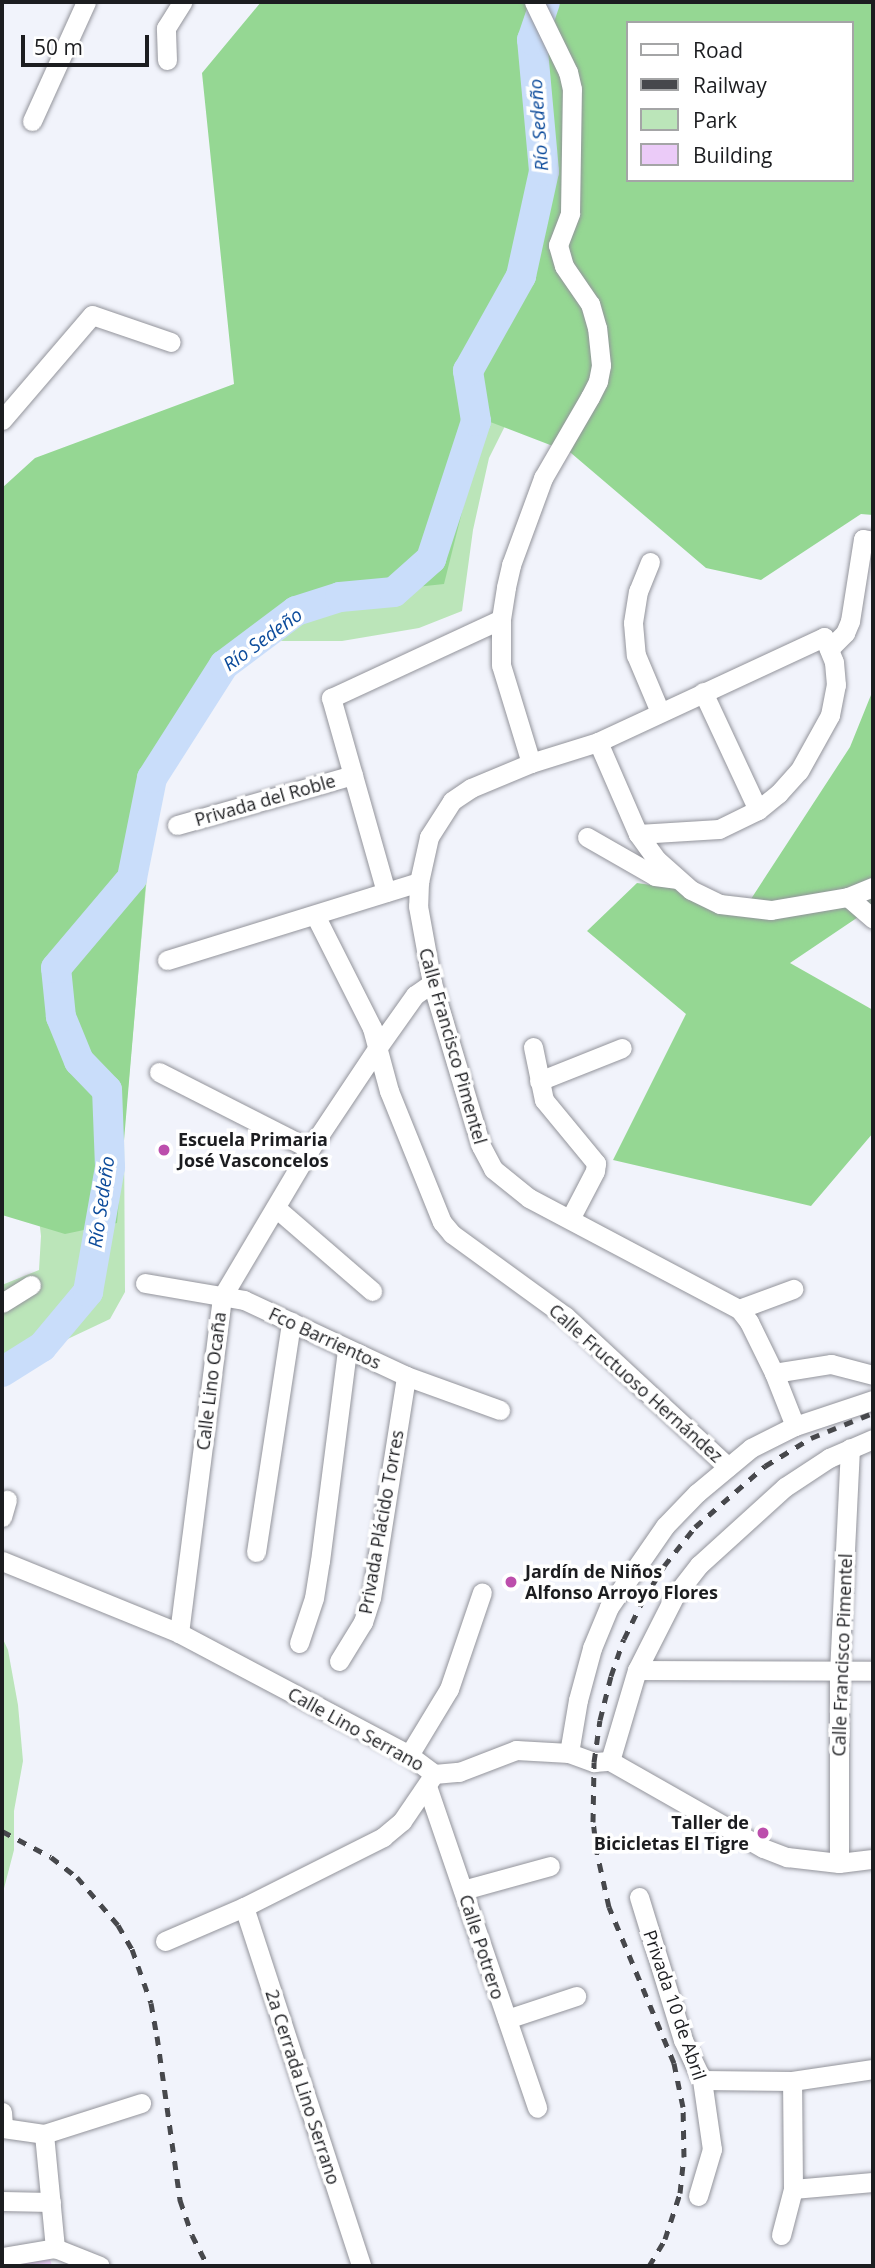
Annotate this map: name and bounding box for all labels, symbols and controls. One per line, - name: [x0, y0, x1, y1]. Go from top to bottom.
- scale bar: [24, 21, 152, 65]
- legend: [626, 21, 854, 182]
- text: 50 m: [34, 33, 83, 61]
- text: Road: [693, 36, 743, 64]
- text: Railway: [693, 71, 767, 99]
- water label: Río Sedeño: [524, 78, 554, 172]
- text: Park: [693, 106, 737, 134]
- text: Building: [693, 141, 772, 169]
- water label: Río Sedeño: [219, 604, 307, 676]
- street label: Privada del Roble: [192, 770, 338, 830]
- street label: Calle Francisco Pimentel: [415, 945, 491, 1147]
- place label: Escuela Primaria José Vasconcelos: [178, 1129, 329, 1172]
- marker: Escuela Primaria José Vasconcelos: [156, 1142, 172, 1158]
- water label: Río Sedeño: [84, 1155, 120, 1249]
- street label: Calle Fructuoso Hernández: [545, 1299, 727, 1467]
- street label: Fco Barrientos: [265, 1303, 385, 1373]
- street label: Calle Lino Ocaña: [192, 1311, 230, 1451]
- street label: Privada Plácido Torres: [354, 1428, 408, 1616]
- street label: Calle Francisco Pimentel: [828, 1553, 856, 1757]
- place label: Jardín de Niños Alfonso Arroyo Flores: [525, 1561, 718, 1604]
- marker: Jardín de Niños Alfonso Arroyo Flores: [503, 1574, 519, 1590]
- street label: Calle Lino Serrano: [284, 1683, 428, 1775]
- place label: Taller de Bicicletas El Tigre: [594, 1812, 749, 1854]
- marker: Taller de Bicicletas El Tigre: [755, 1825, 771, 1841]
- street label: Calle Potrero: [455, 1892, 509, 2002]
- street label: Privada 10 de Abril: [639, 1927, 711, 2083]
- street label: 2a Cerrada Lino Serrano: [261, 1987, 345, 2187]

